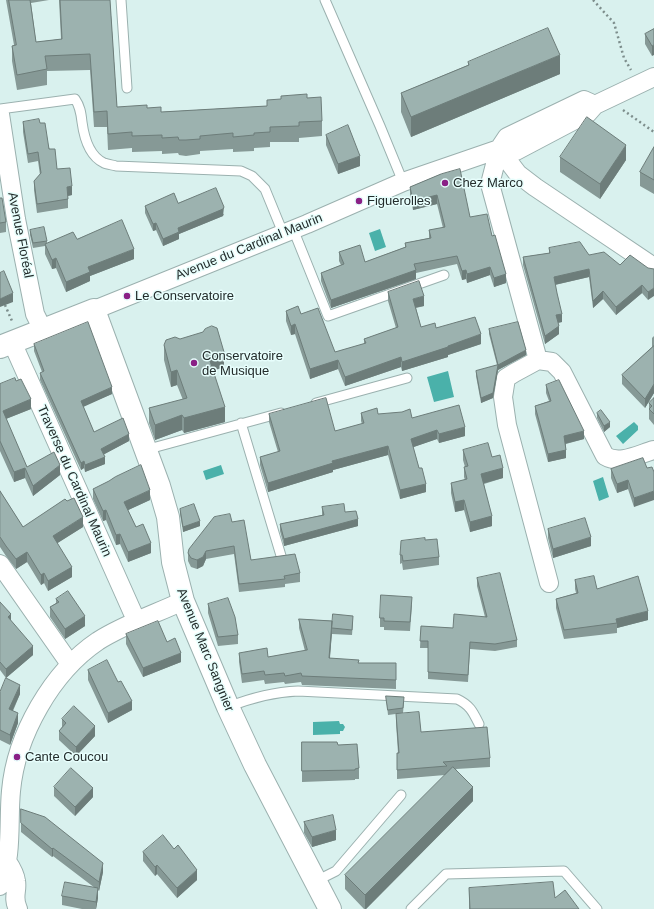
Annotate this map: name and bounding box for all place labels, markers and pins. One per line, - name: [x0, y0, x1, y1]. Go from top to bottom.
- place label: Chez Marco: [453, 175, 523, 191]
- marker: Chez Marco: [440, 178, 450, 188]
- place label: Figuerolles: [367, 193, 431, 209]
- marker: Figuerolles: [354, 196, 364, 206]
- place label: Le Conservatoire: [135, 288, 234, 304]
- marker: Le Conservatoire: [122, 291, 132, 301]
- place label: Conservatoire de Musique: [202, 348, 283, 379]
- marker: Conservatoire de Musique: [189, 358, 199, 368]
- place label: Cante Coucou: [25, 749, 108, 765]
- marker: Cante Coucou: [12, 752, 22, 762]

